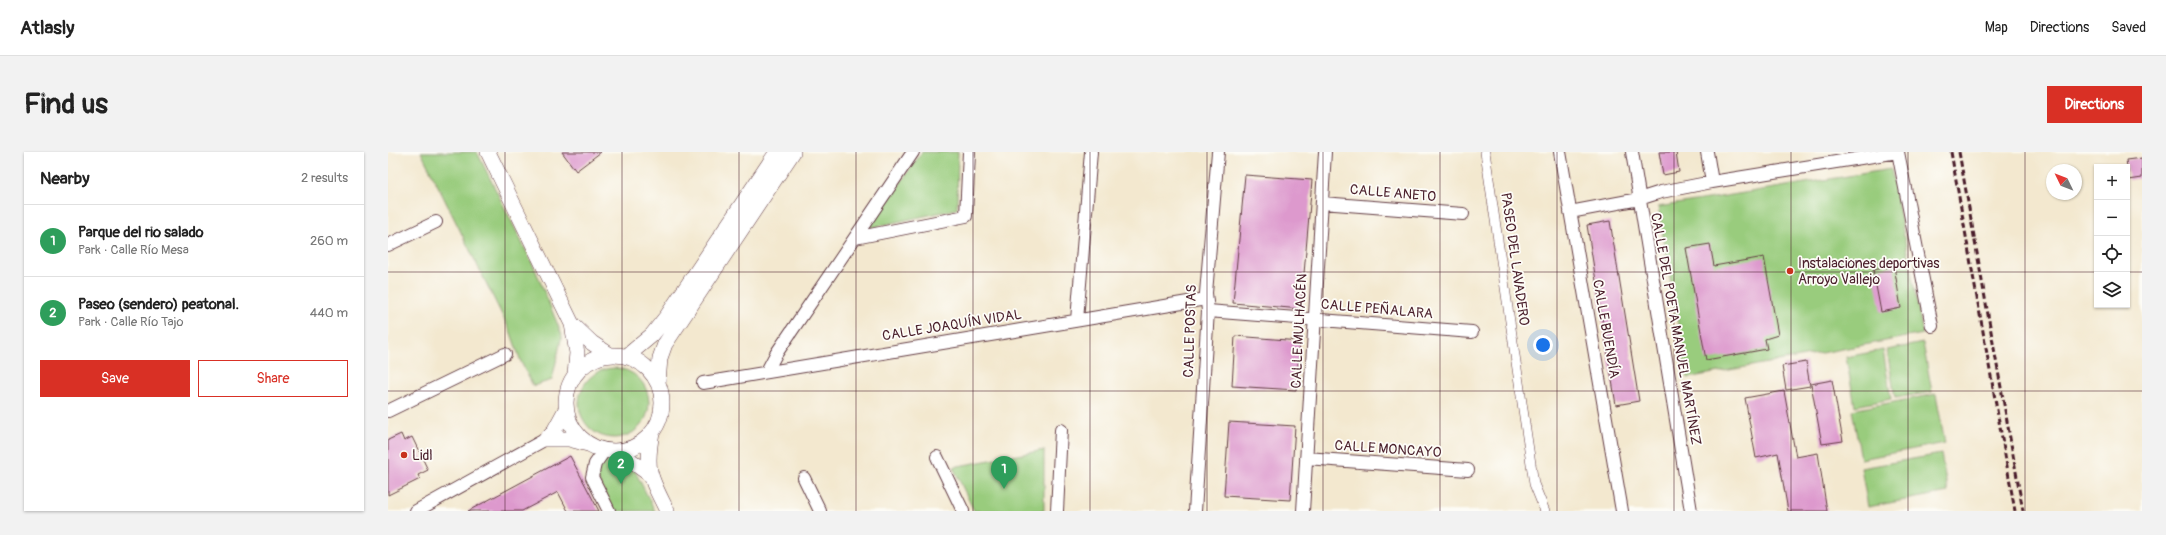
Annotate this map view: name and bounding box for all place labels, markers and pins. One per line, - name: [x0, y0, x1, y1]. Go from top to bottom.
- place label: Instalaciones deportivas Arroyo Vallejo: [1798, 255, 1940, 288]
- marker: Instalaciones deportivas Arroyo Vallejo: [1785, 266, 1795, 276]
- place label: Lidl: [412, 447, 433, 464]
- marker: Lidl: [399, 450, 409, 460]
- pin: 2: [608, 451, 634, 484]
- pin: 1: [991, 456, 1017, 489]

